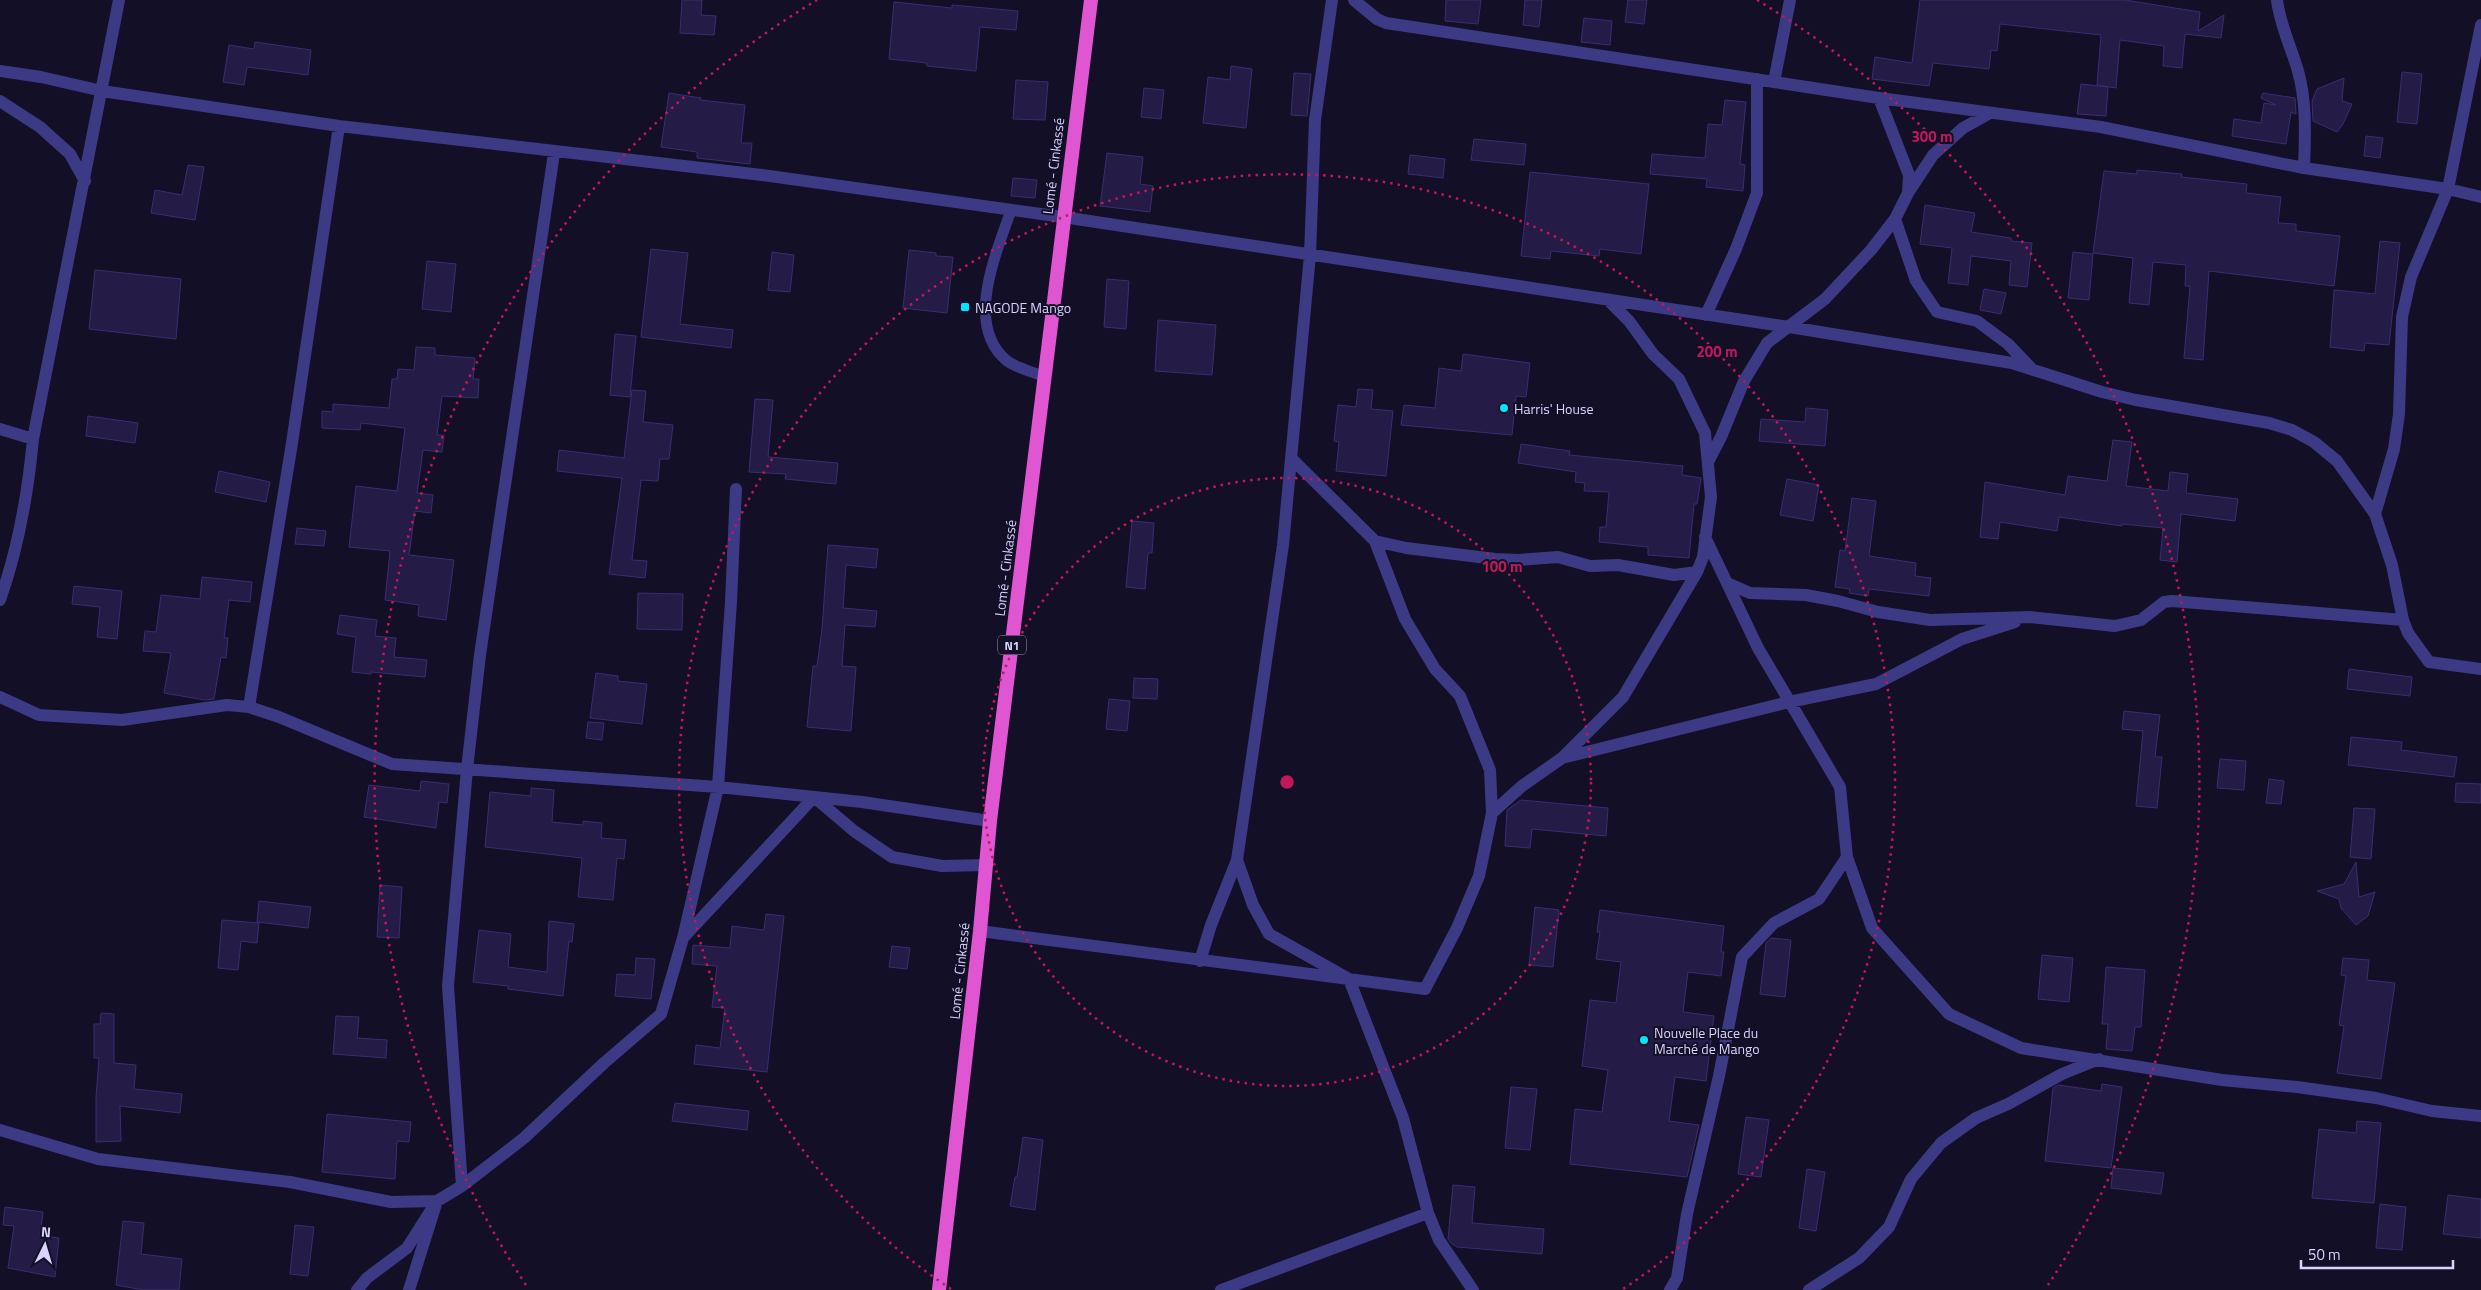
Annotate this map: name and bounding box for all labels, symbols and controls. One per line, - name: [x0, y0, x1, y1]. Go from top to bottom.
- street label: Lomé - Cinkassé: [1037, 117, 1069, 215]
- text: 300 m: [1911, 125, 1953, 148]
- place label: NAGODE Mango: [975, 297, 1071, 318]
- marker: NAGODE Mango: [959, 301, 971, 313]
- text: 200 m: [1696, 340, 1738, 363]
- place label: Harris' House: [1514, 398, 1594, 419]
- marker: Harris' House: [1498, 402, 1510, 414]
- street label: Lomé - Cinkassé: [989, 519, 1021, 617]
- text: 100 m: [1481, 555, 1523, 578]
- road number: N1: [998, 636, 1026, 654]
- centre of rings: [1278, 773, 1296, 791]
- street label: Lomé - Cinkassé: [943, 922, 975, 1020]
- place label: Nouvelle Place du Marché de Mango: [1654, 1022, 1760, 1059]
- marker: Nouvelle Place du Marché de Mango: [1638, 1034, 1650, 1046]
- north arrow: [20, 1220, 70, 1270]
- text: N: [40, 1221, 52, 1242]
- scale bar: [2301, 1238, 2454, 1270]
- text: 50 m: [2308, 1243, 2341, 1266]

